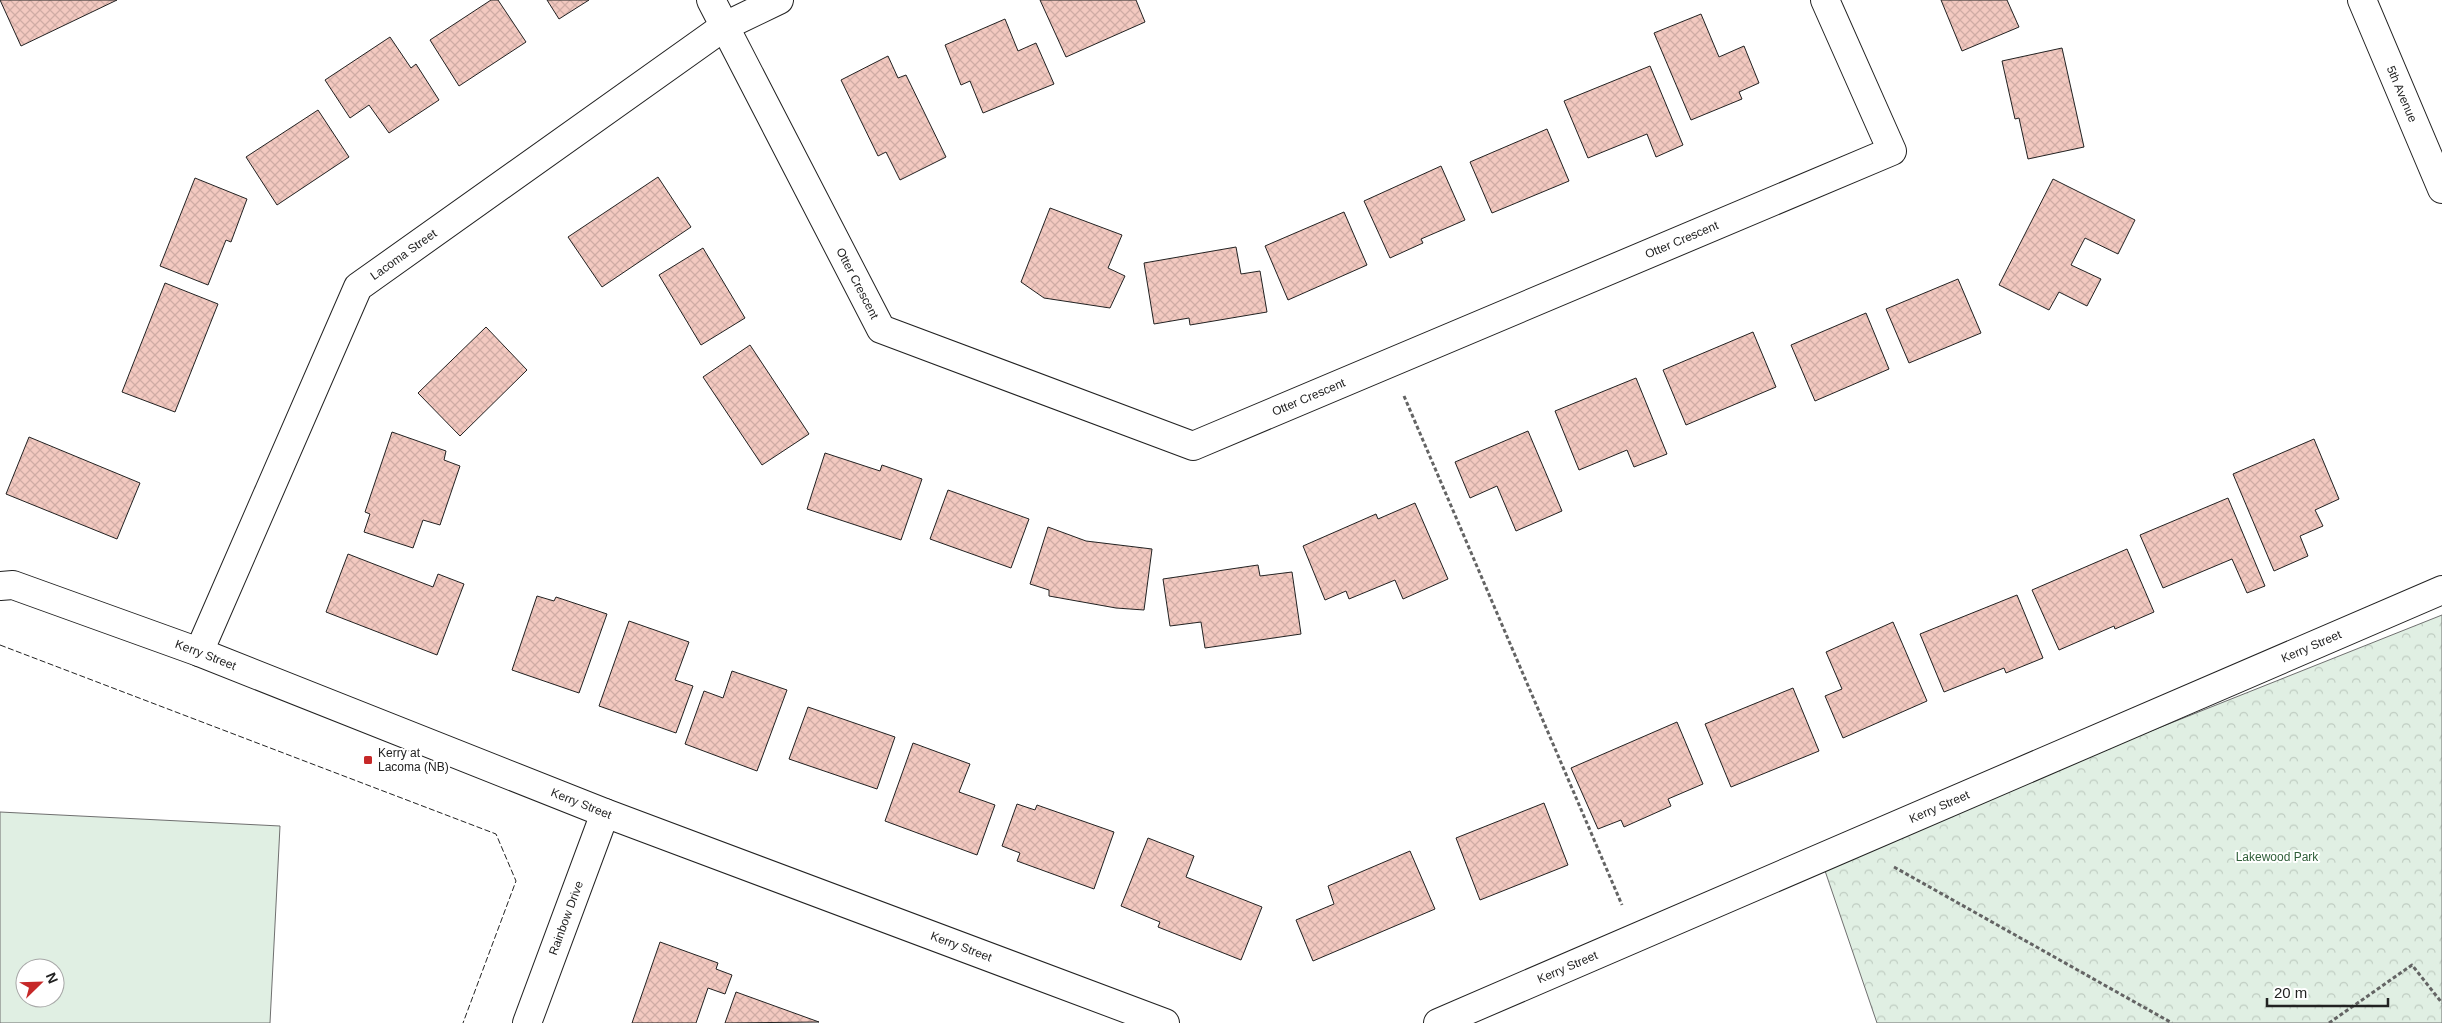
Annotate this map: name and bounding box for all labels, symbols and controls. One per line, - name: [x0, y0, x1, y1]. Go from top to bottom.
- street label: 5th Avenue: [2384, 64, 2420, 125]
- street label: Otter Crescent: [1643, 218, 1721, 261]
- street label: Lacoma Street: [368, 226, 440, 283]
- street label: Otter Crescent: [833, 245, 882, 322]
- street label: Otter Crescent: [1270, 375, 1348, 419]
- street label: Kerry Street: [2279, 627, 2344, 666]
- street label: Kerry Street: [173, 637, 239, 673]
- place label: Kerry at Lacoma (NB): [378, 746, 449, 774]
- marker: Kerry at Lacoma (NB): [362, 754, 374, 766]
- street label: Kerry Street: [549, 785, 614, 822]
- street label: Kerry Street: [1907, 787, 1972, 826]
- park label: Lakewood Park: [2236, 850, 2319, 864]
- street label: Rainbow Drive: [546, 879, 586, 957]
- street label: Kerry Street: [929, 929, 994, 965]
- street label: Kerry Street: [1535, 948, 1600, 986]
- north arrow: [15, 958, 65, 1008]
- text: N: [43, 970, 61, 986]
- scale bar: [2267, 976, 2388, 1008]
- text: 20 m: [2274, 984, 2307, 1001]

